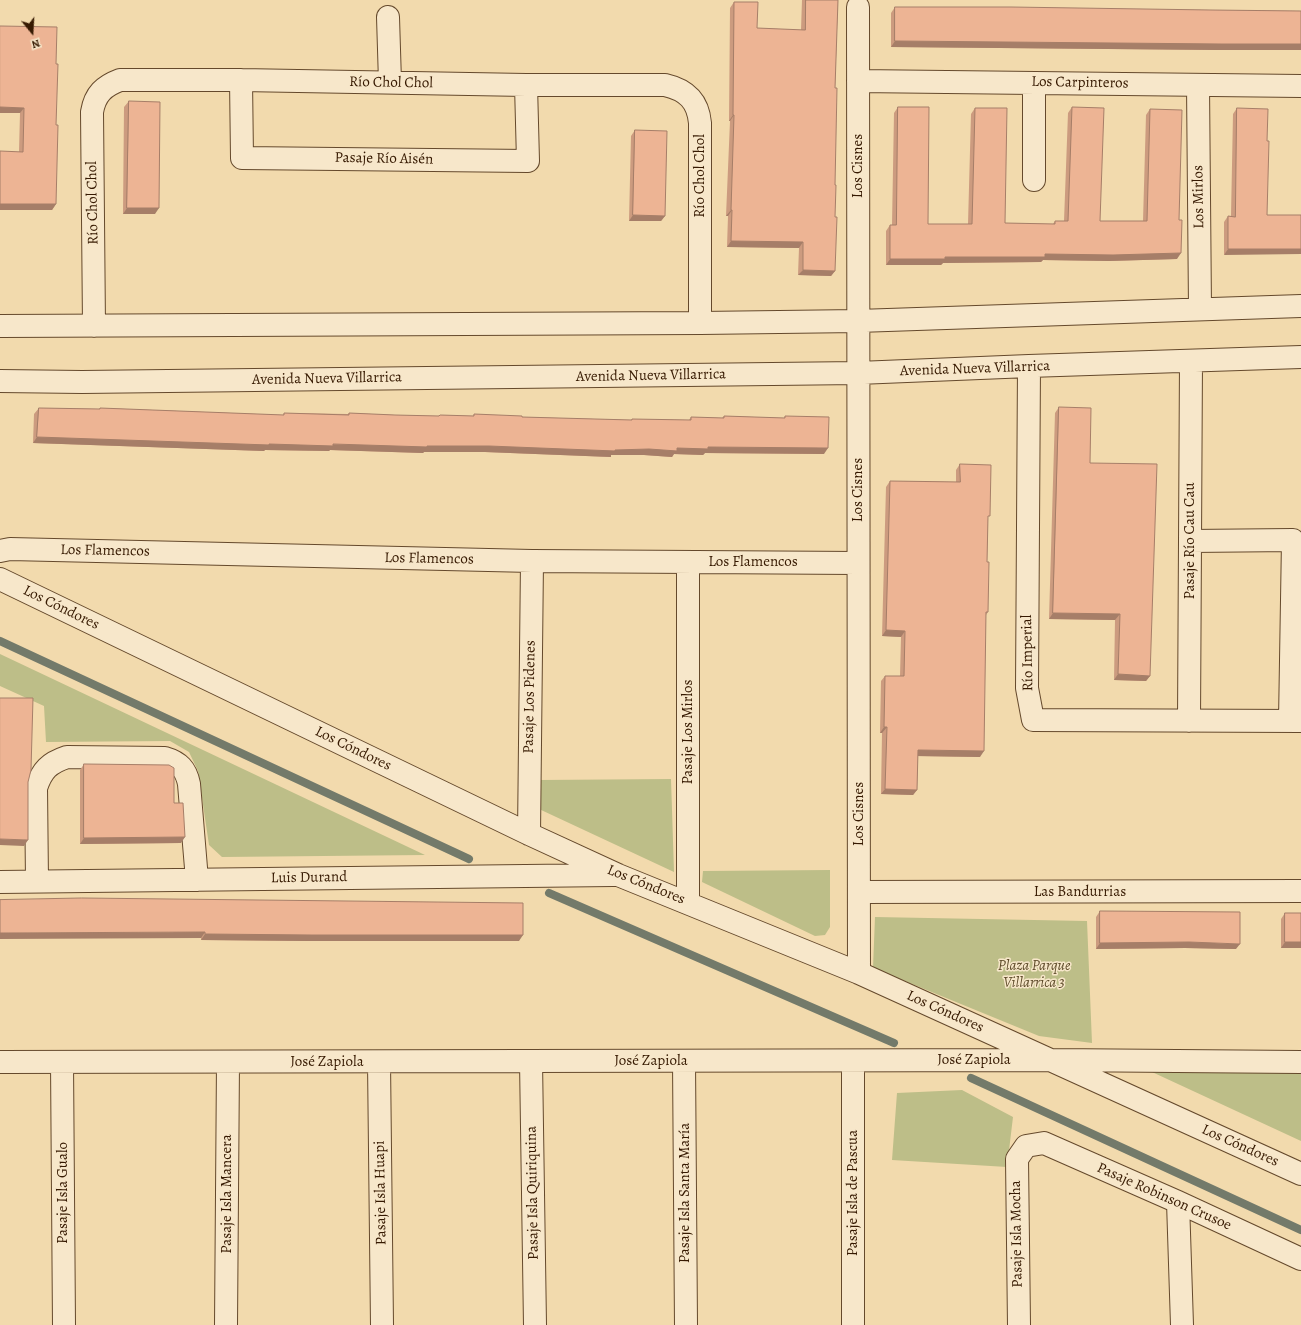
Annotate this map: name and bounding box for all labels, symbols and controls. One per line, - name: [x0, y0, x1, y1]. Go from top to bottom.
- north arrow: [12, 12, 52, 52]
- text: N: [30, 36, 42, 52]
- street label: Río Chol Chol: [349, 73, 433, 93]
- street label: Los Carpinteros: [1031, 73, 1129, 93]
- street label: Río Chol Chol: [691, 134, 709, 218]
- street label: Los Cisnes: [849, 134, 867, 198]
- street label: Pasaje Río Aisén: [334, 149, 434, 169]
- street label: Río Chol Chol: [83, 161, 103, 245]
- street label: Los Mirlos: [1189, 165, 1209, 229]
- street label: Avenida Nueva Villarrica: [900, 357, 1050, 381]
- street label: Avenida Nueva Villarrica: [576, 366, 726, 386]
- street label: Avenida Nueva Villarrica: [252, 369, 402, 389]
- street label: Los Cisnes: [849, 458, 867, 522]
- street label: Pasaje Río Cau Cau: [1181, 482, 1199, 600]
- street label: Los Flamencos: [60, 541, 150, 561]
- street label: Los Flamencos: [384, 549, 474, 569]
- street label: Los Flamencos: [708, 553, 798, 571]
- street label: Los Cóndores: [20, 582, 102, 634]
- street label: Río Imperial: [1018, 615, 1038, 691]
- street label: Pasaje Los Pidenes: [520, 640, 540, 754]
- street label: Pasaje Los Mirlos: [679, 679, 697, 785]
- street label: Los Cóndores: [312, 723, 394, 775]
- street label: Los Cisnes: [850, 782, 868, 846]
- street label: Los Cóndores: [604, 861, 688, 909]
- street label: Luis Durand: [271, 868, 347, 888]
- street label: Las Bandurrias: [1034, 883, 1126, 901]
- park label: Plaza Parque Villarrica 3: [998, 957, 1070, 992]
- street label: Los Cóndores: [904, 987, 986, 1037]
- street label: José Zapiola: [937, 1051, 1011, 1069]
- street label: José Zapiola: [614, 1052, 688, 1070]
- street label: José Zapiola: [290, 1053, 364, 1071]
- street label: Los Cóndores: [1199, 1121, 1281, 1171]
- street label: Pasaje Isla Santa María: [676, 1123, 694, 1263]
- street label: Pasaje Isla Quiriquina: [523, 1126, 543, 1260]
- street label: Pasaje Isla de Pascua: [844, 1130, 862, 1256]
- street label: Pasaje Isla Mancera: [218, 1134, 236, 1254]
- street label: Pasaje Isla Huapi: [371, 1140, 391, 1246]
- street label: Pasaje Isla Gualo: [54, 1142, 72, 1244]
- street label: Pasaje Robinson Crusoe: [1094, 1159, 1234, 1235]
- street label: Pasaje Isla Mocha: [1007, 1180, 1027, 1288]

